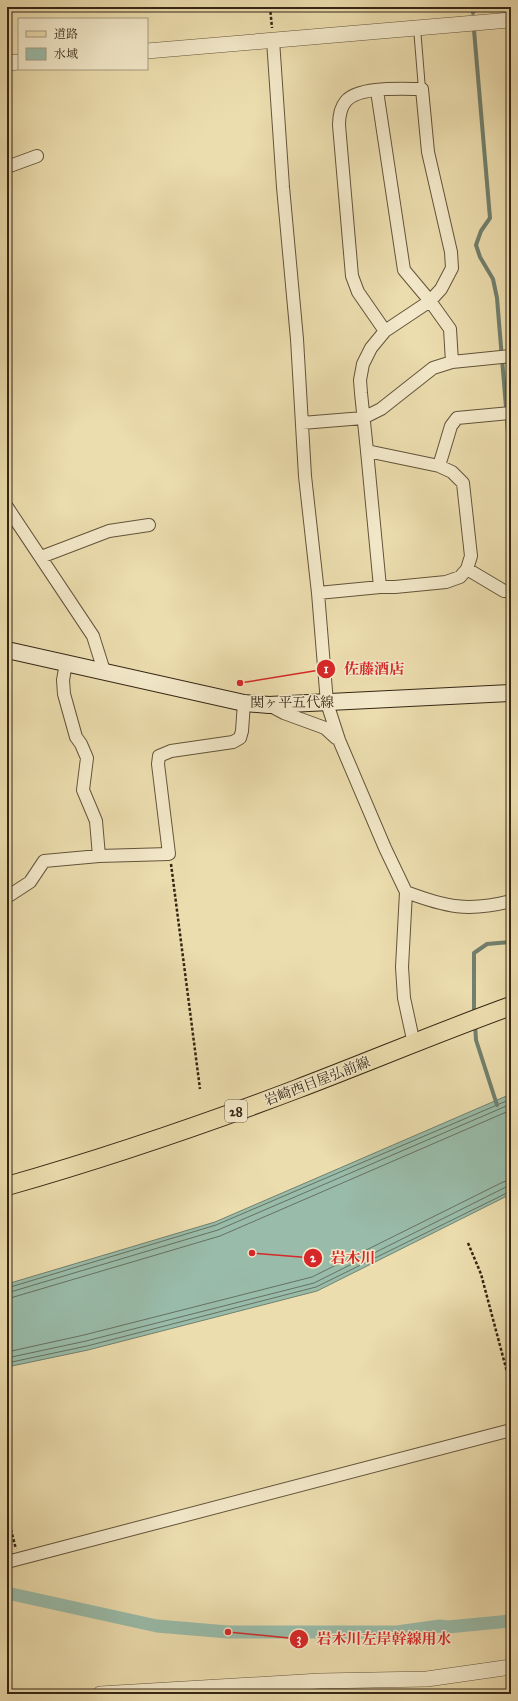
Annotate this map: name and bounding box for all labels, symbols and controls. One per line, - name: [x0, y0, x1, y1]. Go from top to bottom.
- legend: [18, 18, 148, 70]
- text: 道路: [54, 27, 78, 41]
- text: 水域: [54, 47, 78, 61]
- callout: 佐藤酒店: [316, 655, 412, 682]
- text: 佐藤酒店: [344, 660, 404, 678]
- text: 1: [324, 662, 329, 676]
- street label: 関ヶ平五代線: [250, 694, 334, 711]
- street label: 岩崎西目屋弘前線: [262, 1053, 373, 1109]
- road number: 28: [225, 1100, 247, 1122]
- callout: 岩木川: [303, 1244, 384, 1271]
- text: 岩木川: [330, 1249, 376, 1267]
- text: 2: [310, 1251, 317, 1265]
- callout: 岩木川左岸幹線用水: [289, 1625, 460, 1652]
- text: 岩木川左岸幹線用水: [316, 1630, 452, 1648]
- text: 3: [297, 1632, 302, 1647]

